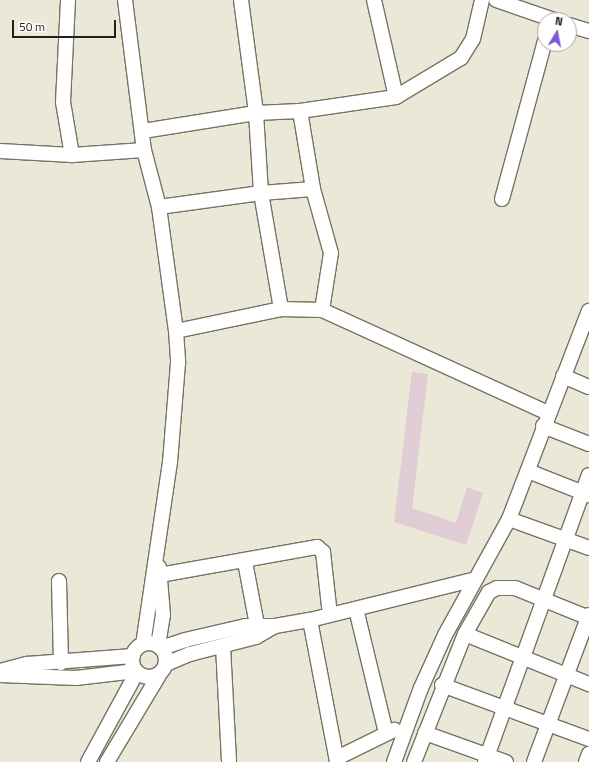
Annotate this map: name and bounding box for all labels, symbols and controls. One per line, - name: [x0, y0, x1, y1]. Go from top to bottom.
- scale bar: [14, 12, 118, 38]
- north arrow: [537, 12, 577, 52]
- text: N: [554, 13, 564, 30]
- text: 50 m: [19, 17, 45, 36]

